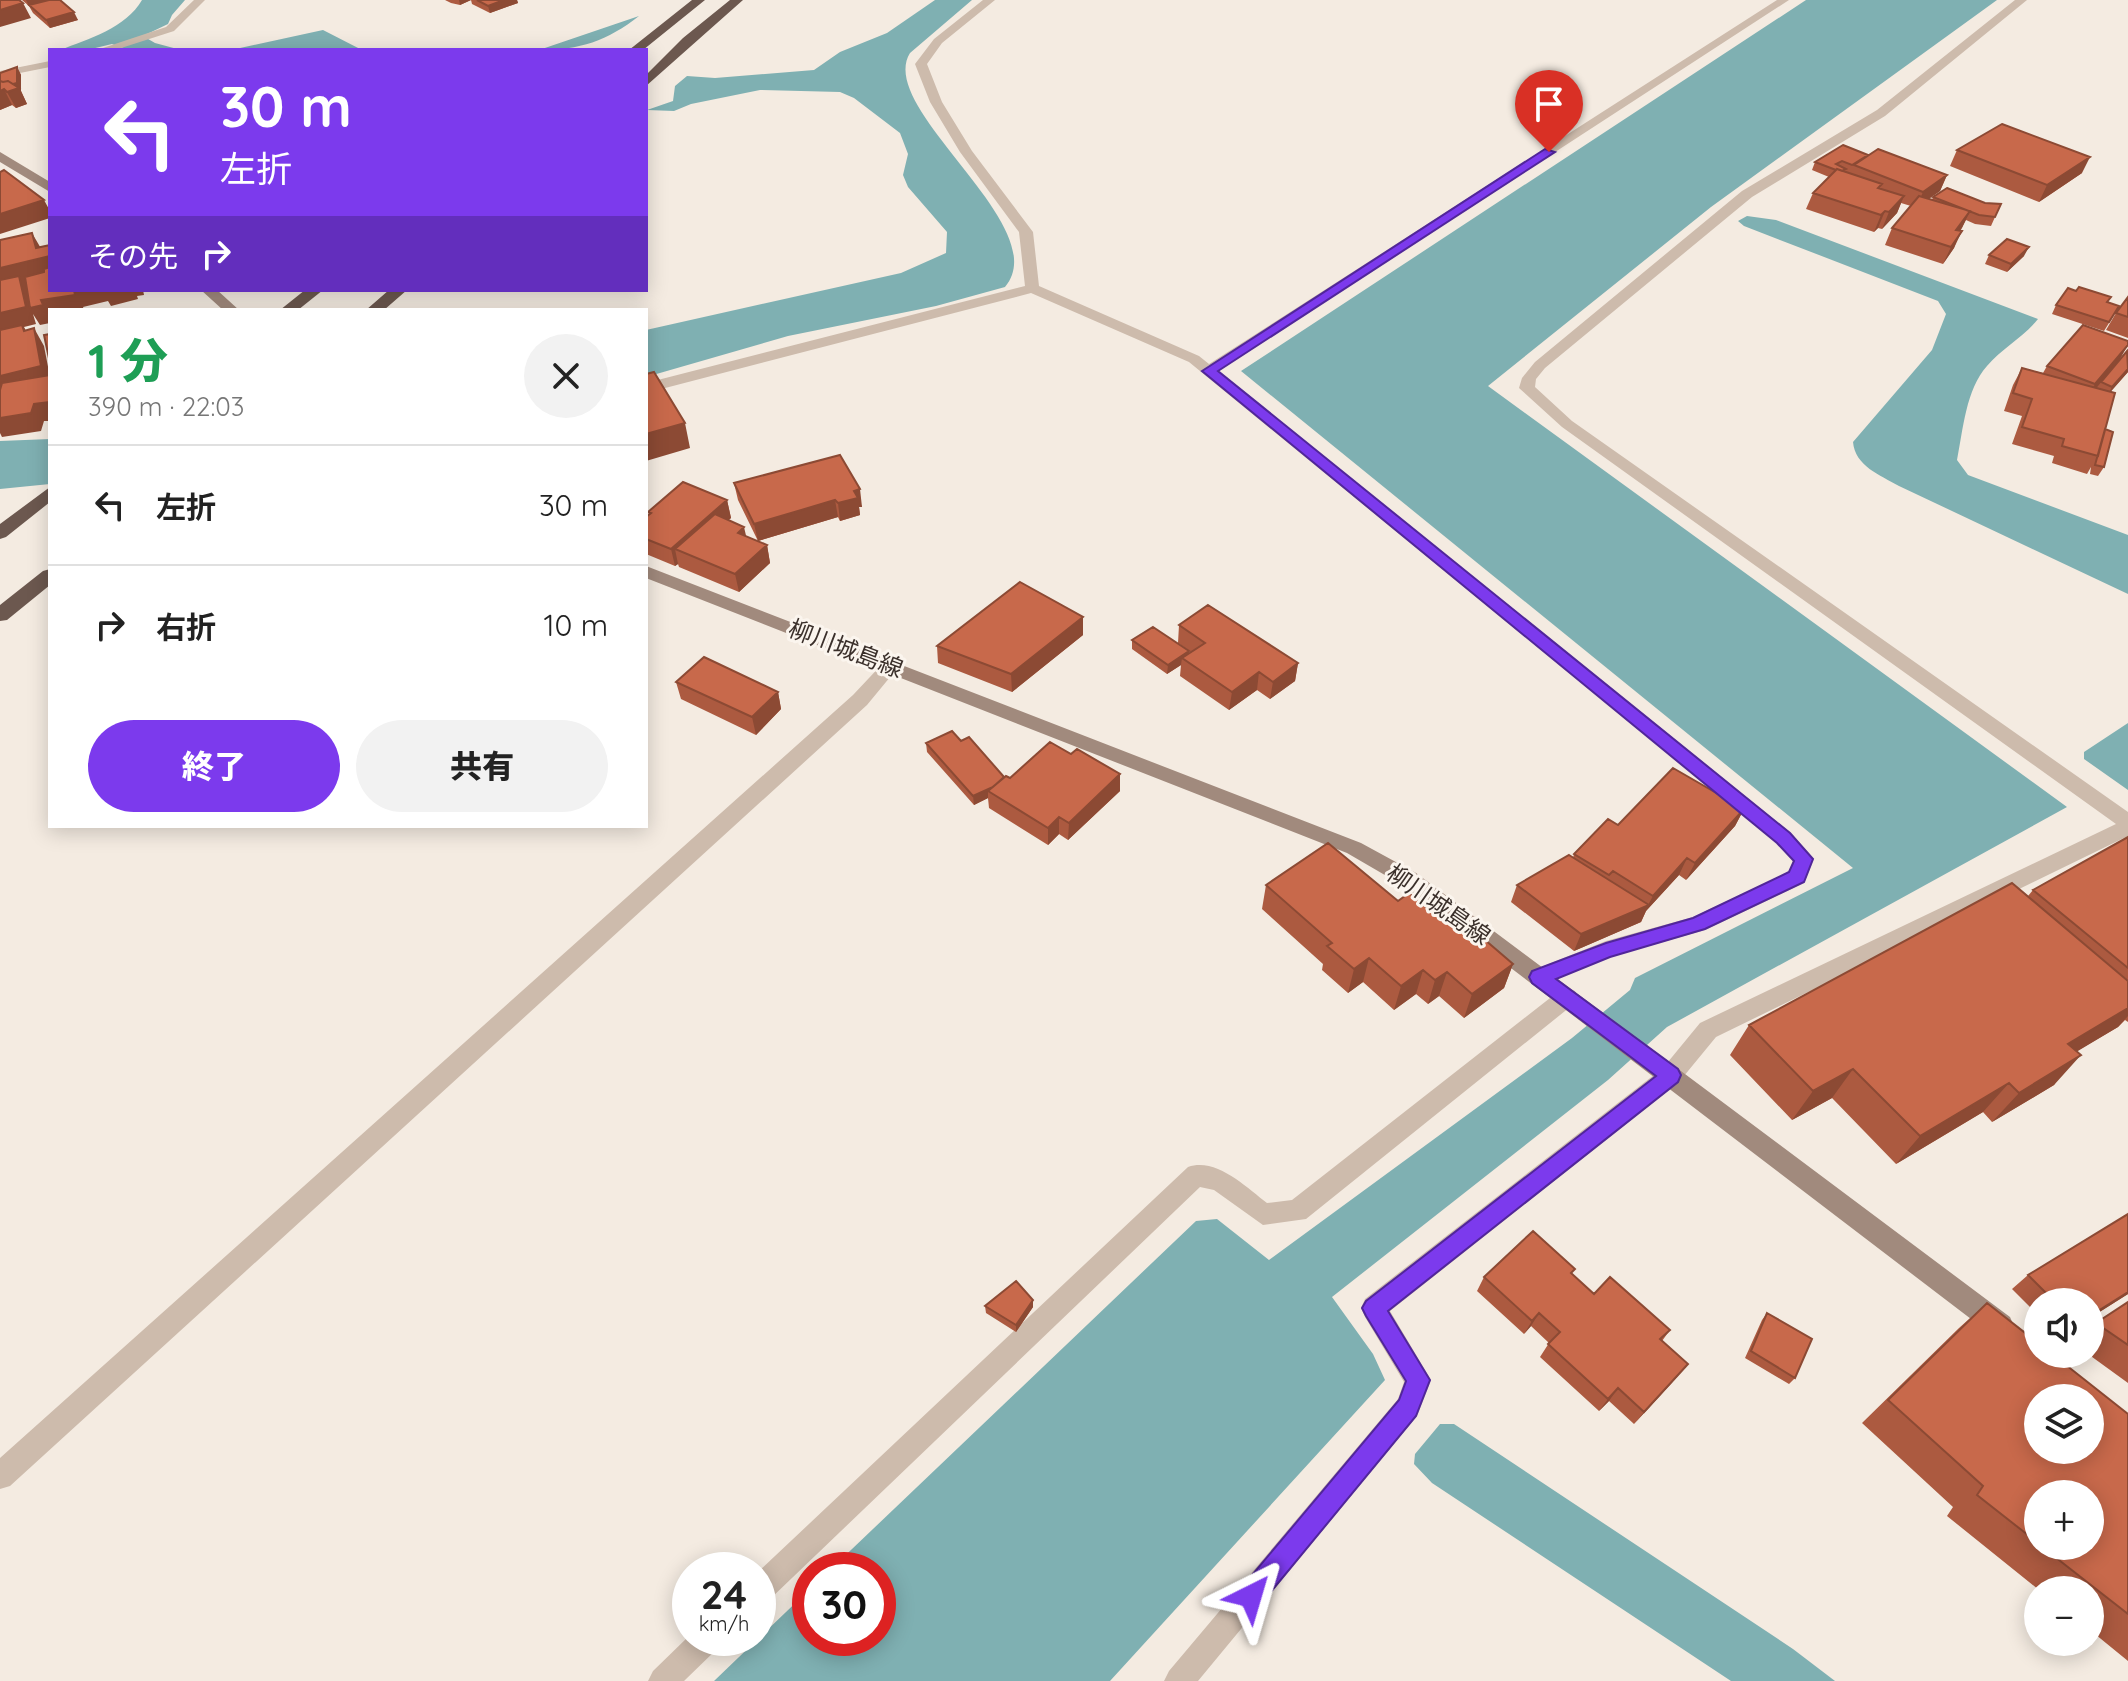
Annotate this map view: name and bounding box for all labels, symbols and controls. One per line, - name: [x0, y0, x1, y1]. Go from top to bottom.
- pin: [1515, 70, 1583, 152]
- text: 30 m: [220, 71, 352, 141]
- icon: left: [88, 80, 192, 184]
- icon: arrive: [1527, 82, 1571, 126]
- text: 左折: [220, 146, 292, 191]
- icon: right: [194, 232, 238, 276]
- text: その先: [88, 237, 178, 275]
- text: 1 分: [88, 330, 168, 390]
- button: close: [524, 334, 608, 418]
- text: 390 m · 22:03: [88, 390, 244, 423]
- icon: left: [88, 483, 132, 527]
- text: 30 m: [539, 486, 608, 524]
- text: 左折: [156, 488, 216, 526]
- icon: right: [88, 603, 132, 647]
- text: 10 m: [544, 606, 608, 644]
- text: 右折: [156, 608, 216, 646]
- street label: 柳川城島線: [785, 612, 907, 684]
- button: 終了: [88, 720, 340, 812]
- button: 共有: [356, 720, 608, 812]
- street label: 柳川城島線: [1381, 857, 1497, 951]
- map controls: [2024, 1288, 2104, 1656]
- button: sound: [2024, 1288, 2104, 1368]
- button: layers: [2024, 1384, 2104, 1464]
- button: +: [2024, 1480, 2104, 1560]
- speed limit sign: 30: [792, 1552, 896, 1656]
- position arrow: [1209, 1554, 1293, 1638]
- text: 24: [701, 1569, 747, 1619]
- button: −: [2024, 1576, 2104, 1656]
- text: km/h: [699, 1611, 749, 1636]

